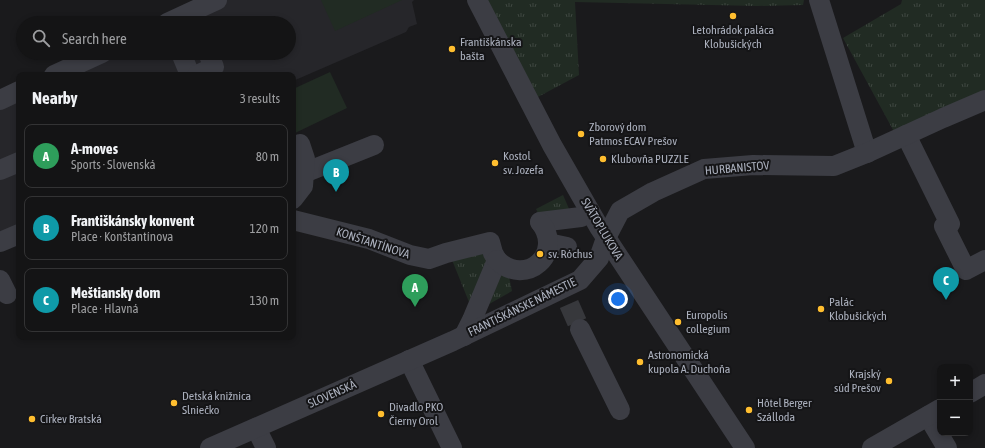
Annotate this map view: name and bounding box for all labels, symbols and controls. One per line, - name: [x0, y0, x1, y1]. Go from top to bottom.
- marker: Letohrádok paláca Klobušických: [728, 11, 738, 21]
- search box: [16, 16, 296, 60]
- place label: Letohrádok paláca Klobušických: [692, 23, 774, 51]
- icon: search: [30, 27, 52, 49]
- text: Search here: [62, 30, 127, 47]
- place label: Františkánska bašta: [460, 35, 522, 63]
- marker: Františkánska bašta: [447, 44, 457, 54]
- text: Nearby: [32, 88, 78, 108]
- text: 3 results: [240, 91, 280, 106]
- place label: Zborový dom Patmos ECAV Prešov: [589, 120, 677, 148]
- marker: Zborový dom Patmos ECAV Prešov: [576, 129, 586, 139]
- text: A-moves: [71, 140, 118, 157]
- text: A: [43, 149, 49, 164]
- text: 80 m: [256, 149, 279, 164]
- place label: Kostol sv. Jozefa: [503, 149, 544, 177]
- place label: Klubovňa PUZZLE: [611, 152, 689, 166]
- marker: Klubovňa PUZZLE: [598, 154, 608, 164]
- text: Sports · Slovenská: [71, 157, 156, 172]
- marker: Kostol sv. Jozefa: [490, 158, 500, 168]
- street label: HURBANISTOV: [704, 158, 770, 178]
- pin: B: [323, 159, 349, 192]
- street label: SVÄTOPLUKOVA: [578, 196, 626, 263]
- text: Františkánsky konvent: [71, 212, 194, 229]
- text: B: [43, 221, 49, 236]
- text: 120 m: [250, 221, 279, 236]
- street label: KONŠTANTÍNOVA: [335, 225, 412, 261]
- text: Place · Konštantínova: [71, 229, 173, 244]
- place label: sv. Róchus: [548, 247, 593, 261]
- marker: sv. Róchus: [535, 249, 545, 259]
- pin: C: [933, 267, 959, 300]
- pin: A: [402, 274, 428, 307]
- street label: FRANTIŠKÁNSKE NÁMESTIE: [466, 275, 578, 339]
- text: Meštiansky dom: [71, 284, 160, 301]
- your location: [608, 289, 628, 309]
- text: C: [43, 293, 49, 308]
- text: 130 m: [250, 293, 279, 308]
- place label: Palác Klobušických: [829, 295, 887, 323]
- text: Place · Hlavná: [71, 301, 139, 316]
- marker: Palác Klobušických: [816, 304, 826, 314]
- place label: Europolis collegium: [686, 308, 730, 336]
- marker: Europolis collegium: [673, 317, 683, 327]
- place label: Astronomická kupola A. Duchoňa: [648, 348, 730, 376]
- marker: Astronomická kupola A. Duchoňa: [635, 357, 645, 367]
- map controls: [937, 364, 973, 436]
- button: +: [937, 364, 973, 400]
- place label: Krajský súd Prešov: [834, 367, 881, 395]
- marker: Krajský súd Prešov: [884, 376, 894, 386]
- street label: SLOVENSKÁ: [306, 377, 358, 411]
- place label: Detská knižnica Slniečko: [182, 389, 251, 417]
- place label: Hôtel Berger Szálloda: [757, 396, 812, 424]
- marker: Detská knižnica Slniečko: [169, 398, 179, 408]
- place label: Divadlo PKO Čierny Orol: [389, 400, 443, 428]
- button: −: [937, 400, 973, 436]
- marker: Hôtel Berger Szálloda: [744, 405, 754, 415]
- marker: Divadlo PKO Čierny Orol: [376, 409, 386, 419]
- place label: Cirkev Bratská: [40, 412, 102, 426]
- marker: Cirkev Bratská: [27, 414, 37, 424]

